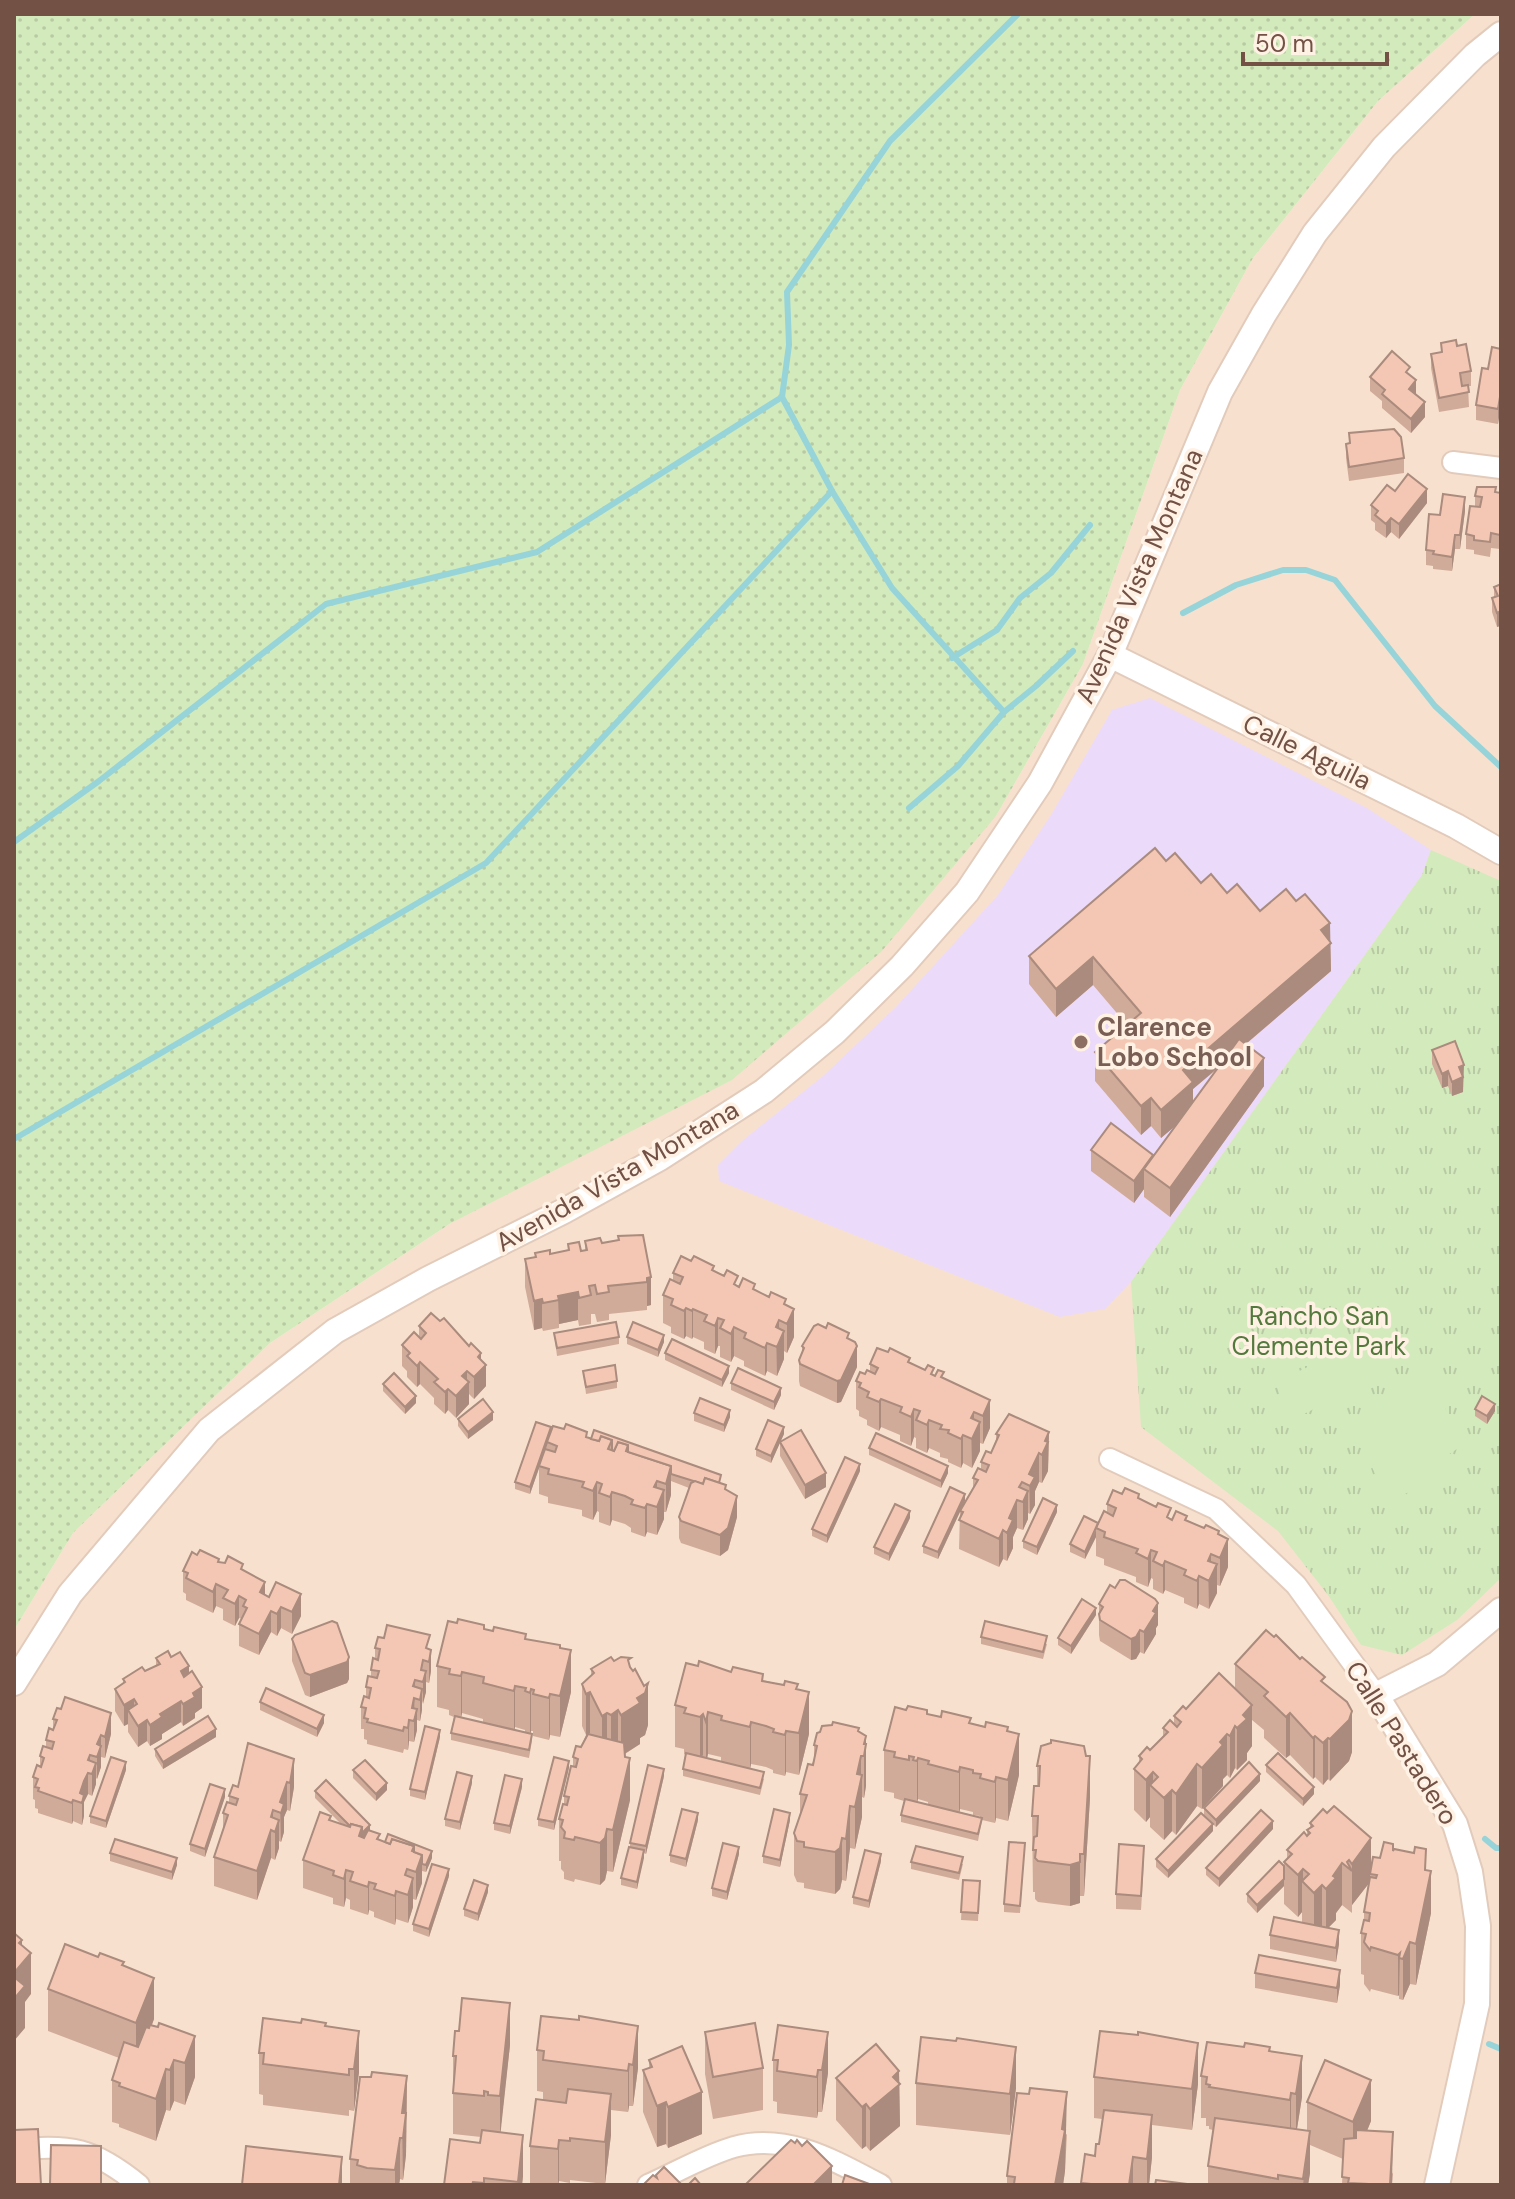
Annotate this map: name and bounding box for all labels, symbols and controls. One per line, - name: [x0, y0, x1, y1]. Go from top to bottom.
- scale bar: [1243, 16, 1387, 66]
- text: 50 m: [1255, 28, 1314, 59]
- street label: Avenida Vista Montana: [1067, 443, 1211, 709]
- street label: Calle Aguila: [1237, 706, 1377, 798]
- place label: Clarence Lobo School: [1097, 1010, 1252, 1074]
- marker: Clarence Lobo School: [1072, 1033, 1090, 1051]
- street label: Avenida Vista Montana: [489, 1092, 745, 1260]
- park label: Rancho San Clemente Park: [1232, 1299, 1406, 1363]
- street label: Calle Pastadero: [1338, 1655, 1466, 1831]

